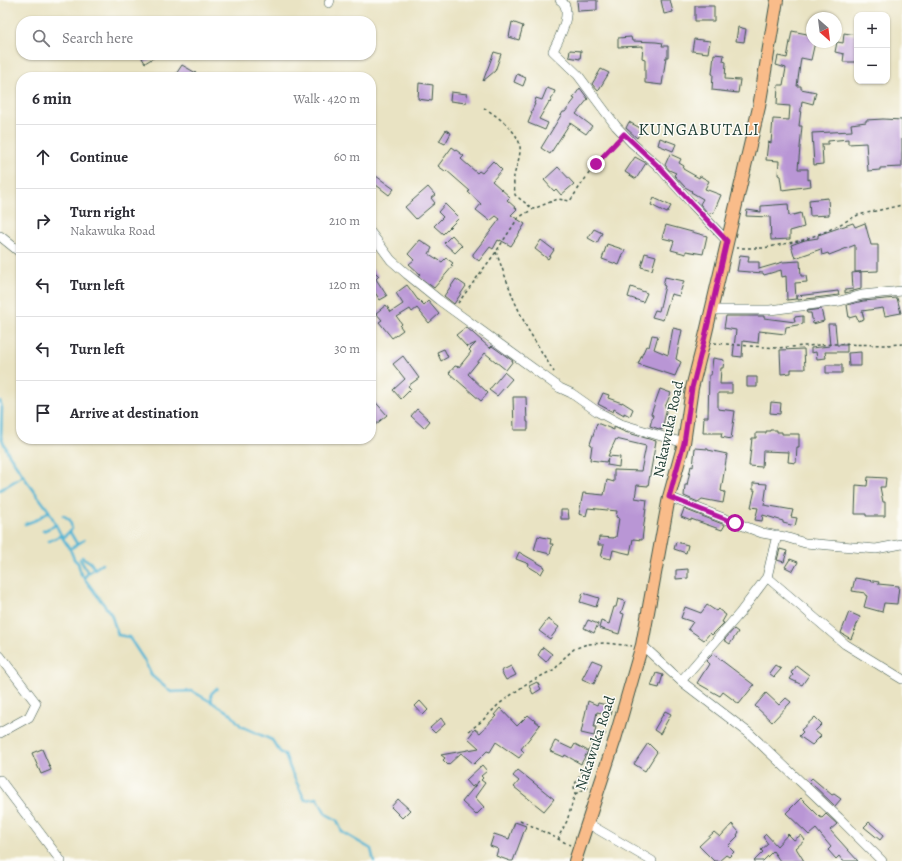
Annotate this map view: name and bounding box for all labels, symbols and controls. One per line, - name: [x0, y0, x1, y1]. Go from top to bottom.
- north arrow: [806, 12, 842, 48]
- map controls: [854, 12, 890, 84]
- button: +: [854, 12, 890, 48]
- search box: [16, 16, 376, 60]
- icon: search: [30, 27, 52, 49]
- text: Search here: [62, 28, 133, 48]
- button: −: [854, 48, 890, 84]
- text: 6 min: [32, 87, 72, 110]
- text: Walk · 420 m: [293, 90, 360, 107]
- district label: KUNGABUTALI: [638, 118, 760, 141]
- icon: ahead: [32, 146, 54, 168]
- text: Continue: [70, 147, 128, 167]
- text: 60 m: [334, 148, 360, 165]
- route end: [587, 155, 605, 173]
- text: Turn right: [70, 202, 135, 222]
- icon: right: [32, 210, 54, 232]
- text: 210 m: [329, 212, 360, 229]
- text: Nakawuka Road: [70, 222, 155, 239]
- icon: left: [32, 274, 54, 296]
- text: Turn left: [70, 275, 125, 295]
- text: 120 m: [329, 276, 360, 293]
- icon: left: [32, 338, 54, 360]
- text: Turn left: [70, 339, 125, 359]
- text: 30 m: [334, 340, 360, 357]
- street label: Nakawuka Road: [648, 378, 688, 479]
- icon: arrive: [32, 402, 54, 424]
- text: Arrive at destination: [70, 403, 199, 423]
- route start: [726, 514, 744, 532]
- street label: Nakawuka Road: [570, 692, 620, 793]

